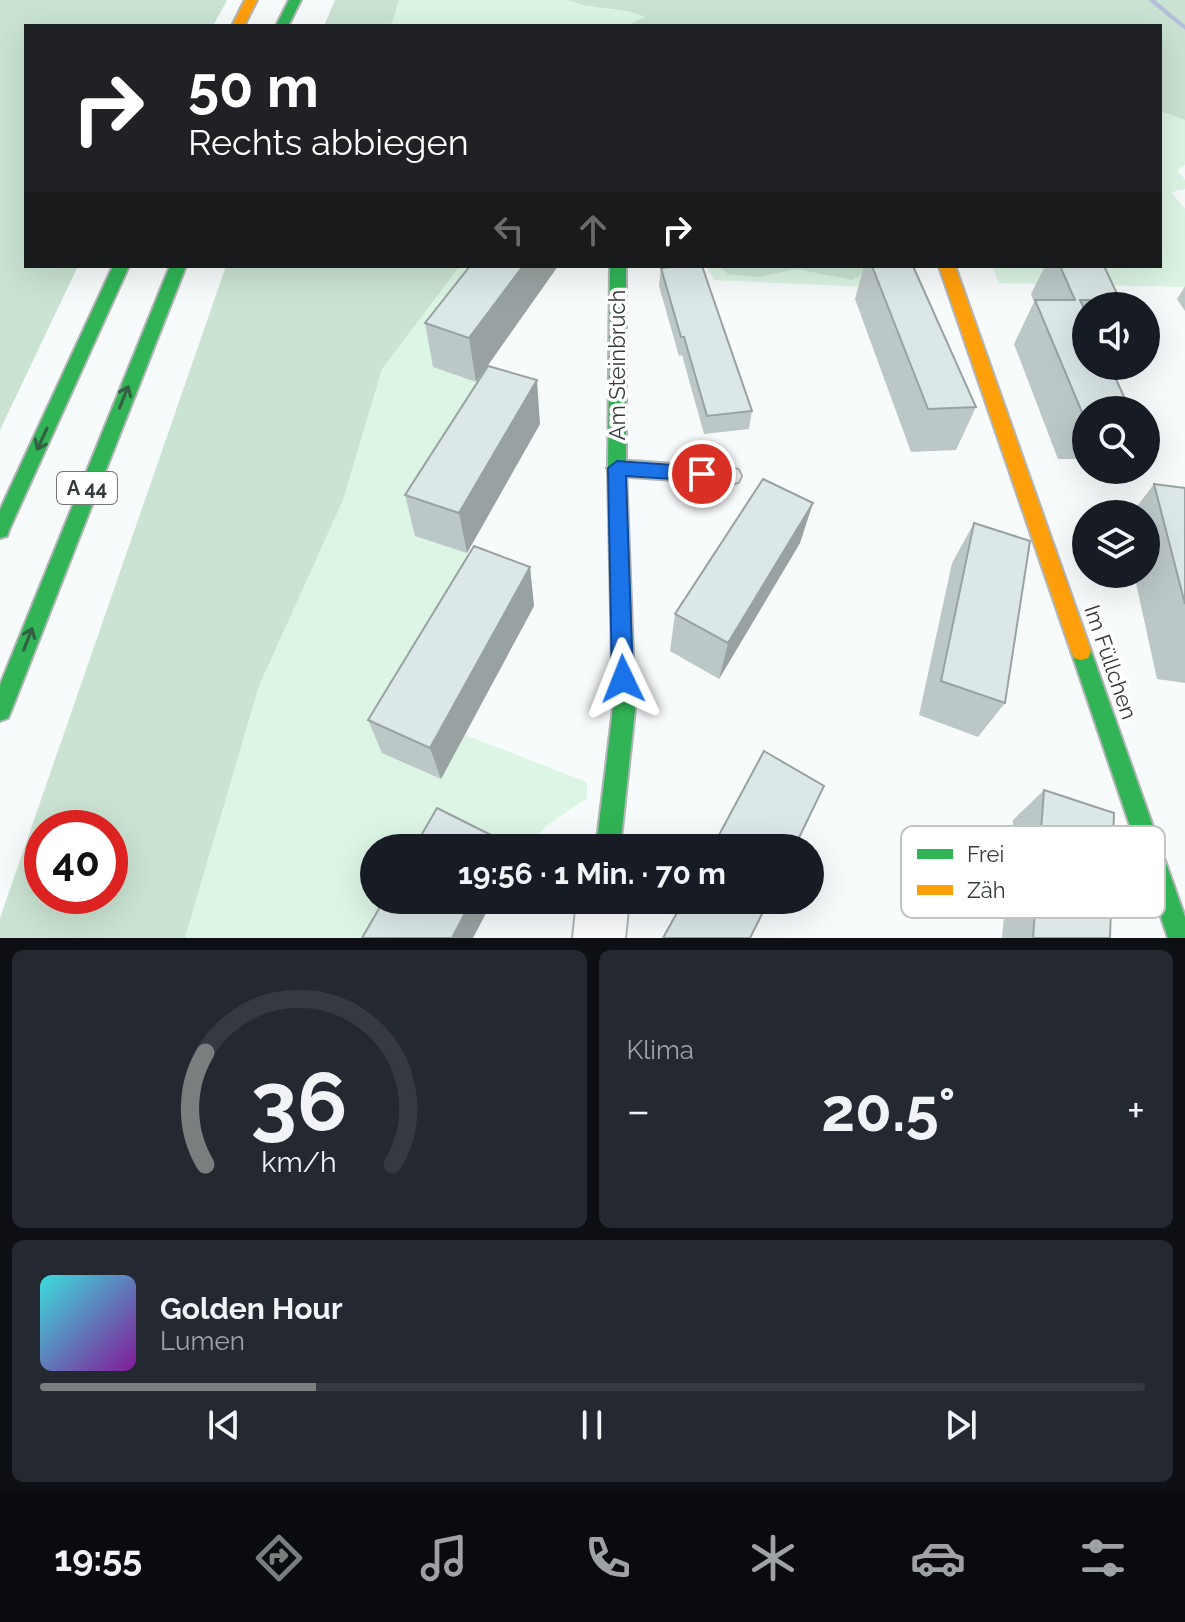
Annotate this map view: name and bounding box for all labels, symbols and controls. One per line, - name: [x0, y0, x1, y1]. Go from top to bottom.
- text: 50 m: [188, 54, 319, 120]
- icon: right: [56, 56, 160, 160]
- text: Rechts abbiegen: [188, 121, 469, 163]
- icon: left: [487, 208, 531, 252]
- icon: ahead: [571, 208, 615, 252]
- icon: right: [655, 208, 699, 252]
- street label: Am Steinbruch: [604, 290, 630, 440]
- map controls: [1072, 292, 1160, 588]
- button: sound: [1072, 292, 1160, 380]
- one-way arrow: [117, 385, 132, 410]
- button: search: [1072, 396, 1160, 484]
- one-way arrow: [34, 426, 49, 450]
- pin: [668, 440, 736, 508]
- icon: arrive: [680, 452, 724, 496]
- road number: A 44: [57, 472, 117, 504]
- button: layers: [1072, 500, 1160, 588]
- street label: Im Füllchen: [1079, 601, 1143, 723]
- one-way arrow: [22, 627, 36, 651]
- position arrow: [581, 637, 665, 721]
- speed limit sign: 40: [24, 810, 128, 914]
- legend: [901, 826, 1165, 918]
- text: Frei: [967, 841, 1004, 867]
- text: 19:56 · 1 Min. · 70 m: [458, 856, 726, 891]
- text: Zäh: [967, 877, 1006, 903]
- text: Klima: [627, 1035, 694, 1065]
- text: 36: [251, 1053, 348, 1150]
- text: 20.5°: [821, 1075, 956, 1145]
- text: −: [627, 1085, 650, 1136]
- text: +: [1127, 1085, 1145, 1136]
- text: km/h: [262, 1145, 337, 1179]
- text: Golden Hour: [160, 1291, 343, 1326]
- text: Lumen: [160, 1326, 245, 1356]
- icon: previous: [202, 1403, 246, 1447]
- icon: pause: [570, 1403, 614, 1447]
- icon: next: [939, 1403, 983, 1447]
- icon: directions: [251, 1530, 307, 1586]
- icon: music: [416, 1530, 472, 1586]
- icon: phone: [580, 1530, 636, 1586]
- icon: climate: [745, 1530, 801, 1586]
- icon: car: [910, 1530, 966, 1586]
- icon: filters: [1075, 1530, 1131, 1586]
- text: 19:55: [54, 1537, 142, 1579]

